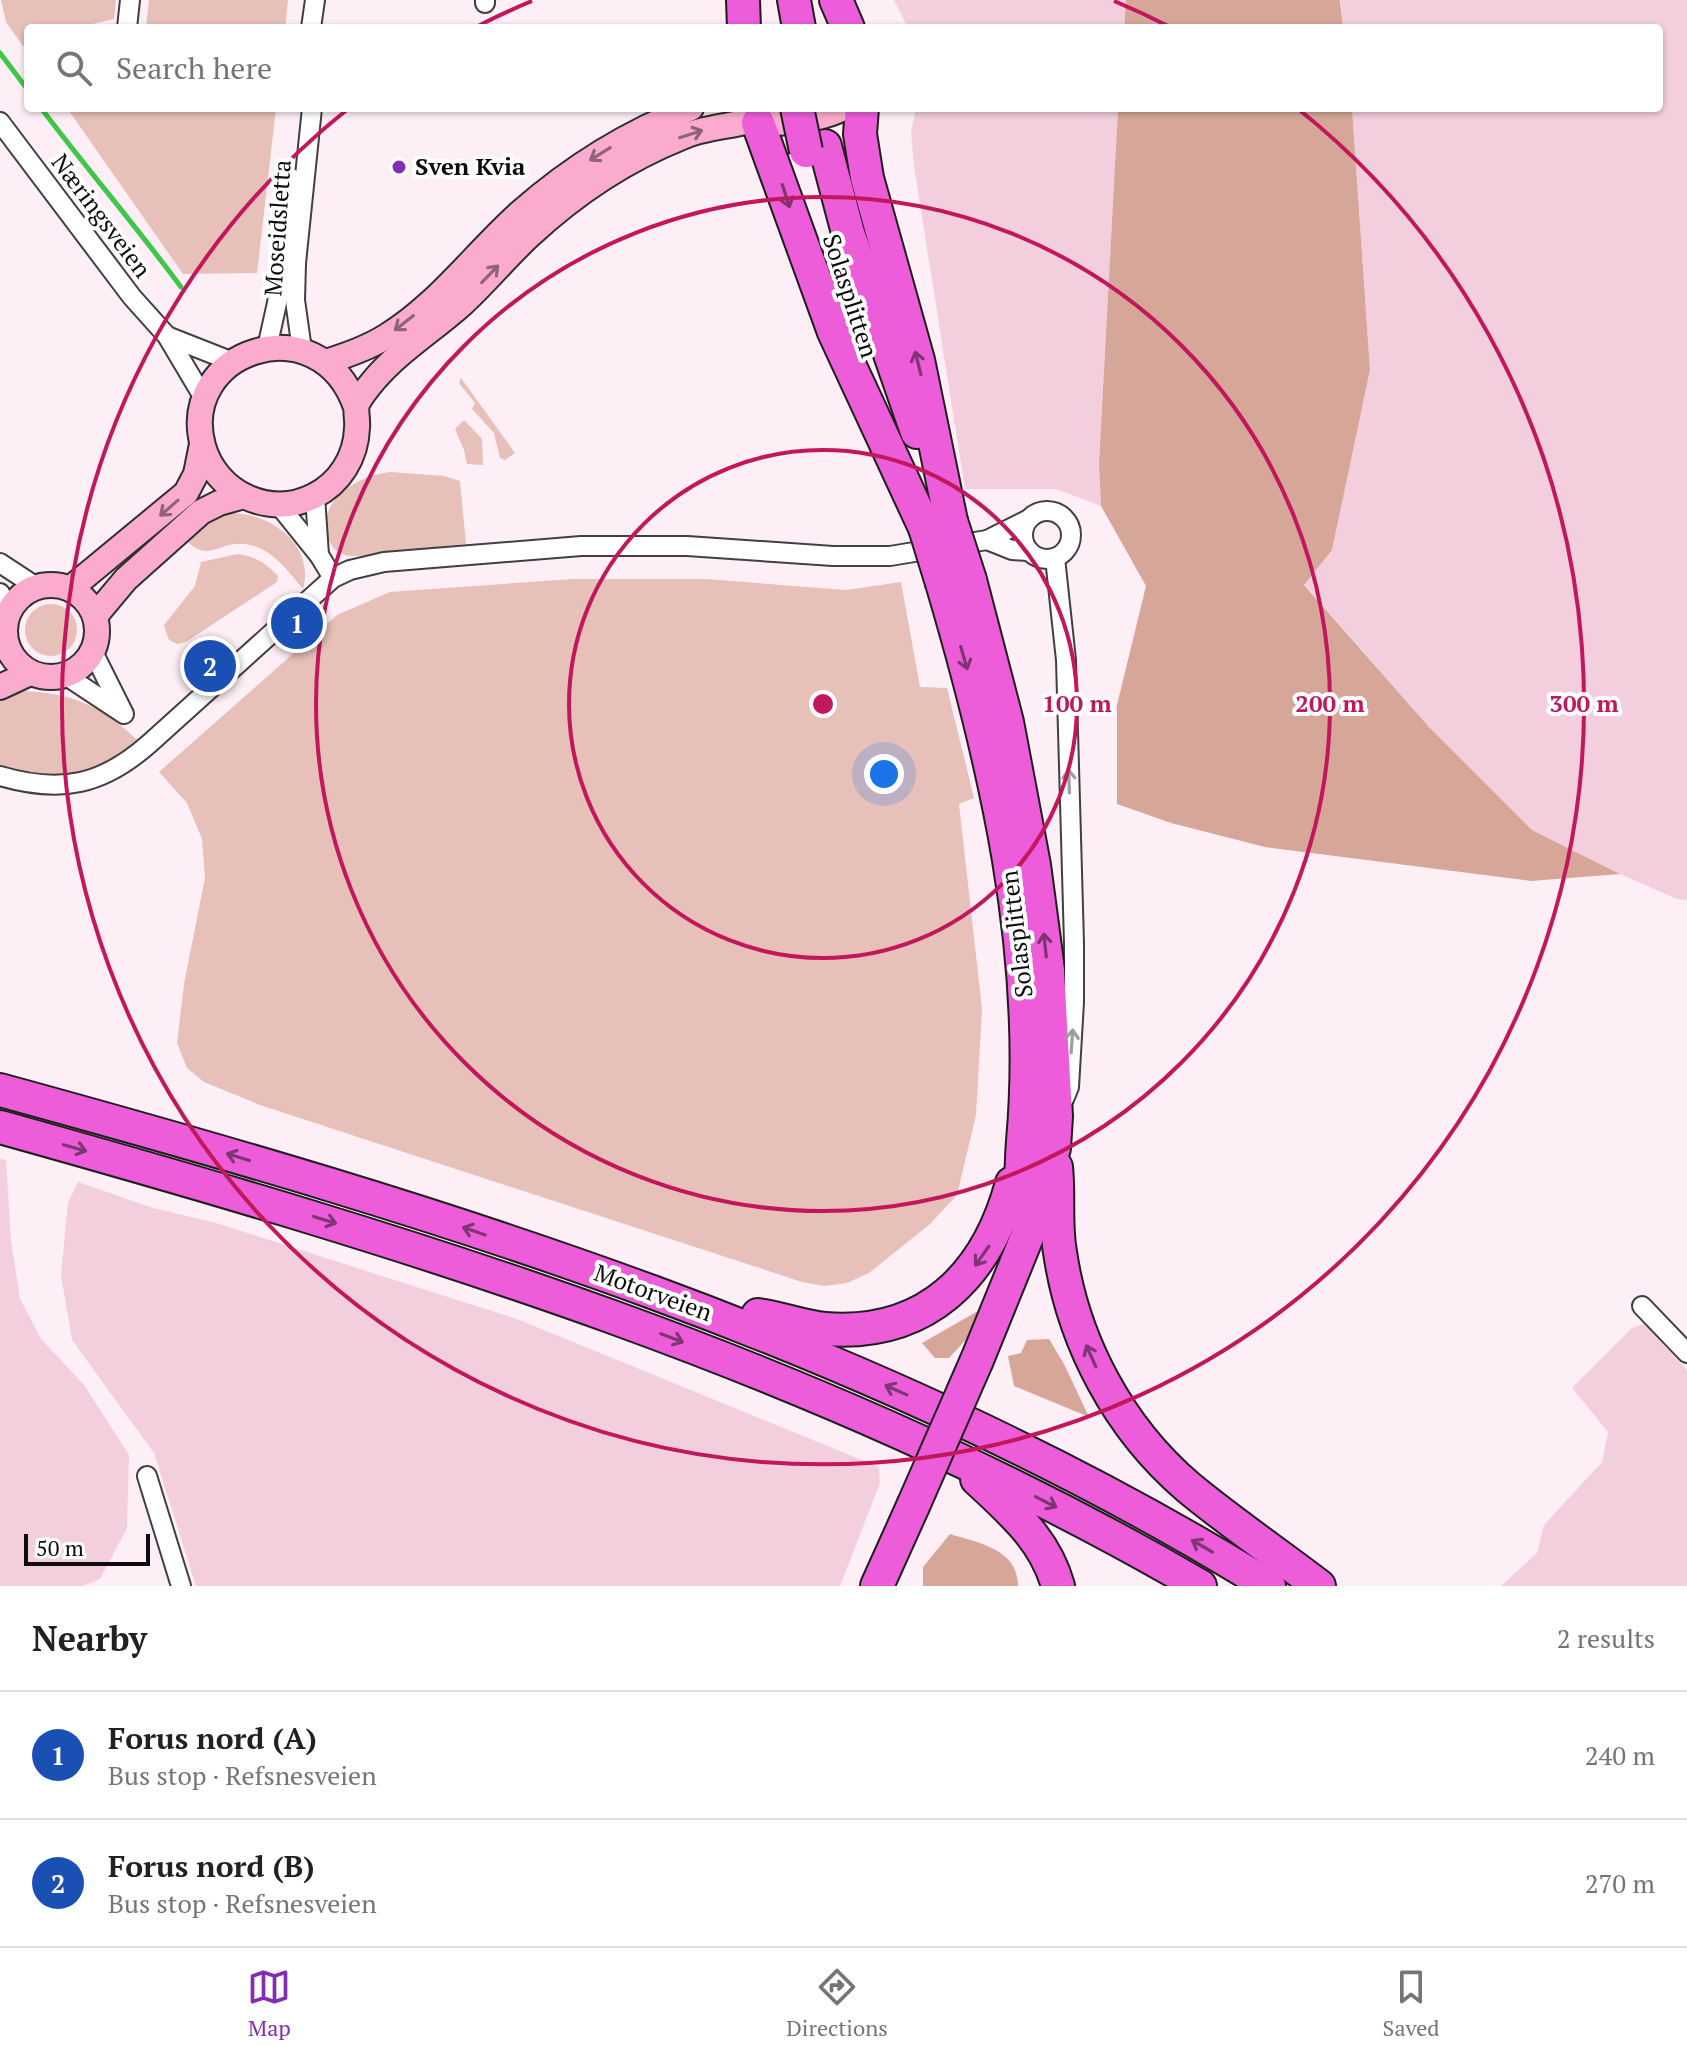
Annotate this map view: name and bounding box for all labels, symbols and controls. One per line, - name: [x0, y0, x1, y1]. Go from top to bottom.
- search box: [24, 24, 1663, 112]
- icon: search: [52, 46, 96, 90]
- text: Search here: [116, 48, 272, 88]
- one-way arrow: [678, 126, 703, 141]
- one-way arrow: [590, 145, 612, 162]
- street label: Næringsveien: [45, 147, 159, 284]
- place label: Sven Kvia: [415, 150, 526, 182]
- marker: Sven Kvia: [390, 158, 408, 176]
- street label: Moseidsletta: [256, 159, 298, 297]
- one-way arrow: [779, 182, 794, 208]
- street label: Solasplitten: [816, 230, 886, 362]
- one-way arrow: [481, 264, 500, 284]
- one-way arrow: [394, 315, 415, 332]
- one-way arrow: [909, 350, 924, 376]
- one-way arrow: [159, 499, 179, 517]
- pin: 1: [271, 593, 323, 653]
- pin: 2: [184, 636, 236, 696]
- one-way arrow: [957, 644, 972, 670]
- text: 100 m: [1042, 687, 1112, 719]
- text: 200 m: [1295, 687, 1365, 719]
- text: 300 m: [1549, 687, 1619, 719]
- centre of rings: [809, 690, 837, 718]
- your location: [864, 754, 904, 794]
- one-way arrow: [1061, 768, 1077, 795]
- street label: Solasplitten: [992, 869, 1040, 1000]
- one-way arrow: [1038, 932, 1053, 959]
- one-way arrow: [1065, 1028, 1080, 1055]
- one-way arrow: [62, 1142, 88, 1157]
- one-way arrow: [226, 1149, 251, 1163]
- one-way arrow: [312, 1214, 337, 1228]
- one-way arrow: [462, 1222, 487, 1237]
- one-way arrow: [974, 1245, 990, 1267]
- street label: Motorveien: [590, 1256, 717, 1328]
- one-way arrow: [660, 1332, 684, 1346]
- one-way arrow: [1083, 1344, 1098, 1369]
- one-way arrow: [884, 1382, 908, 1397]
- one-way arrow: [1033, 1494, 1057, 1510]
- scale bar: [24, 1530, 150, 1566]
- text: 50 m: [36, 1533, 84, 1562]
- one-way arrow: [1191, 1538, 1214, 1554]
- text: Nearby: [32, 1616, 147, 1661]
- text: 2 results: [1557, 1621, 1655, 1655]
- text: Forus nord (A): [108, 1718, 317, 1758]
- text: 1: [51, 1738, 65, 1772]
- text: 240 m: [1585, 1738, 1655, 1772]
- text: Bus stop · Refsnesveien: [108, 1758, 377, 1792]
- text: Forus nord (B): [108, 1846, 314, 1886]
- text: 2: [51, 1866, 65, 1900]
- text: 270 m: [1585, 1866, 1655, 1900]
- text: Bus stop · Refsnesveien: [108, 1886, 377, 1920]
- tab: Map: [247, 1965, 291, 2042]
- tab: Directions: [786, 1965, 888, 2042]
- tab: Saved: [1383, 1965, 1440, 2042]

